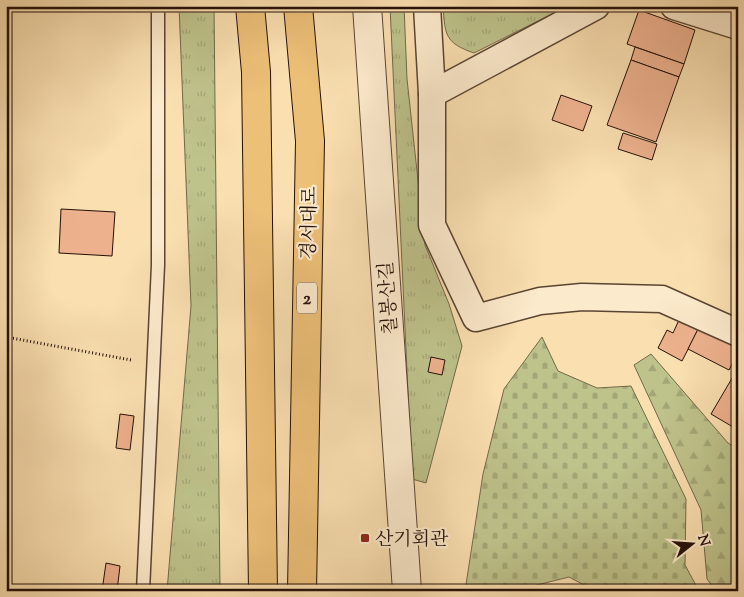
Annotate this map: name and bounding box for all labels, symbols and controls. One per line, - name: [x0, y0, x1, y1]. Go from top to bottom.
- street label: 경서대로: [296, 186, 325, 260]
- street label: 칠봉산길: [373, 260, 406, 335]
- road number: 2: [297, 282, 317, 314]
- north arrow: [666, 520, 716, 570]
- place label: 산기회관: [375, 527, 449, 554]
- marker: 산기회관: [359, 532, 371, 544]
- text: N: [691, 533, 714, 549]

